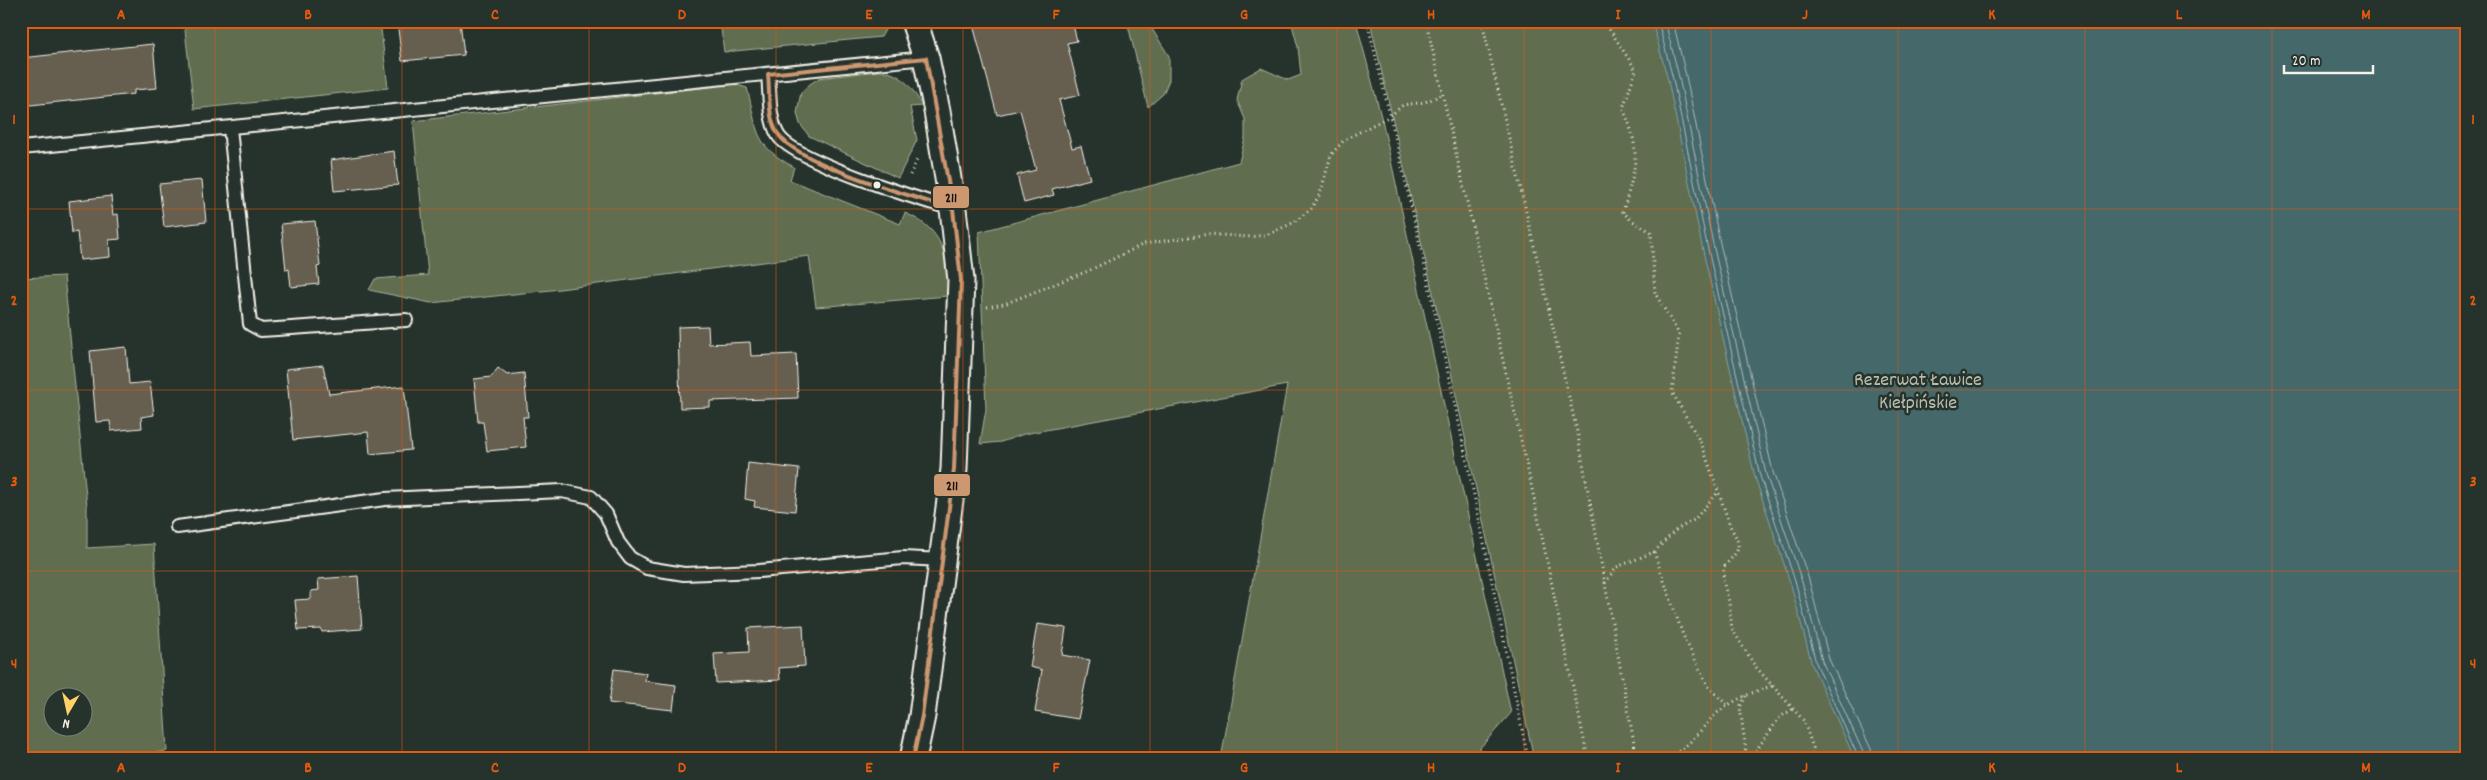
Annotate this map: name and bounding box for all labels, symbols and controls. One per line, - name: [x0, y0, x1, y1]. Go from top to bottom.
- text: A: [117, 4, 126, 27]
- text: B: [304, 4, 312, 27]
- text: C: [491, 4, 499, 27]
- text: D: [678, 4, 687, 27]
- text: E: [865, 4, 873, 27]
- text: F: [1052, 4, 1060, 27]
- text: G: [1240, 4, 1248, 27]
- text: H: [1427, 4, 1435, 27]
- text: I: [1616, 4, 1622, 27]
- text: J: [1802, 4, 1808, 27]
- text: K: [1988, 4, 1996, 27]
- text: L: [2176, 4, 2183, 27]
- text: M: [2361, 4, 2371, 27]
- scale bar: [2284, 42, 2373, 74]
- text: 20 m: [2292, 51, 2320, 73]
- text: 1: [12, 109, 16, 132]
- text: 1: [2471, 109, 2475, 132]
- unlabelled marker: [872, 180, 882, 190]
- line badge: 211: [932, 185, 970, 209]
- text: 211: [945, 189, 957, 209]
- text: 2: [11, 290, 18, 313]
- text: 2: [2470, 290, 2477, 313]
- park label: Rezerwat Ławice Kiełpińskie: [1854, 367, 1982, 418]
- text: 3: [10, 471, 18, 494]
- text: 3: [2469, 471, 2477, 494]
- line badge: 211: [933, 473, 971, 497]
- text: 211: [946, 477, 958, 497]
- text: 4: [11, 653, 17, 676]
- text: 4: [2470, 653, 2476, 676]
- north arrow: [42, 688, 92, 738]
- text: N: [61, 712, 71, 733]
- text: A: [117, 757, 126, 780]
- text: B: [304, 757, 312, 780]
- text: C: [491, 757, 499, 780]
- text: D: [678, 757, 687, 780]
- text: E: [865, 757, 873, 780]
- text: F: [1052, 757, 1060, 780]
- text: G: [1240, 757, 1248, 780]
- text: H: [1427, 757, 1435, 780]
- text: I: [1616, 757, 1622, 780]
- text: J: [1802, 757, 1808, 780]
- text: K: [1988, 757, 1996, 780]
- text: L: [2176, 757, 2183, 780]
- text: M: [2361, 757, 2371, 780]

